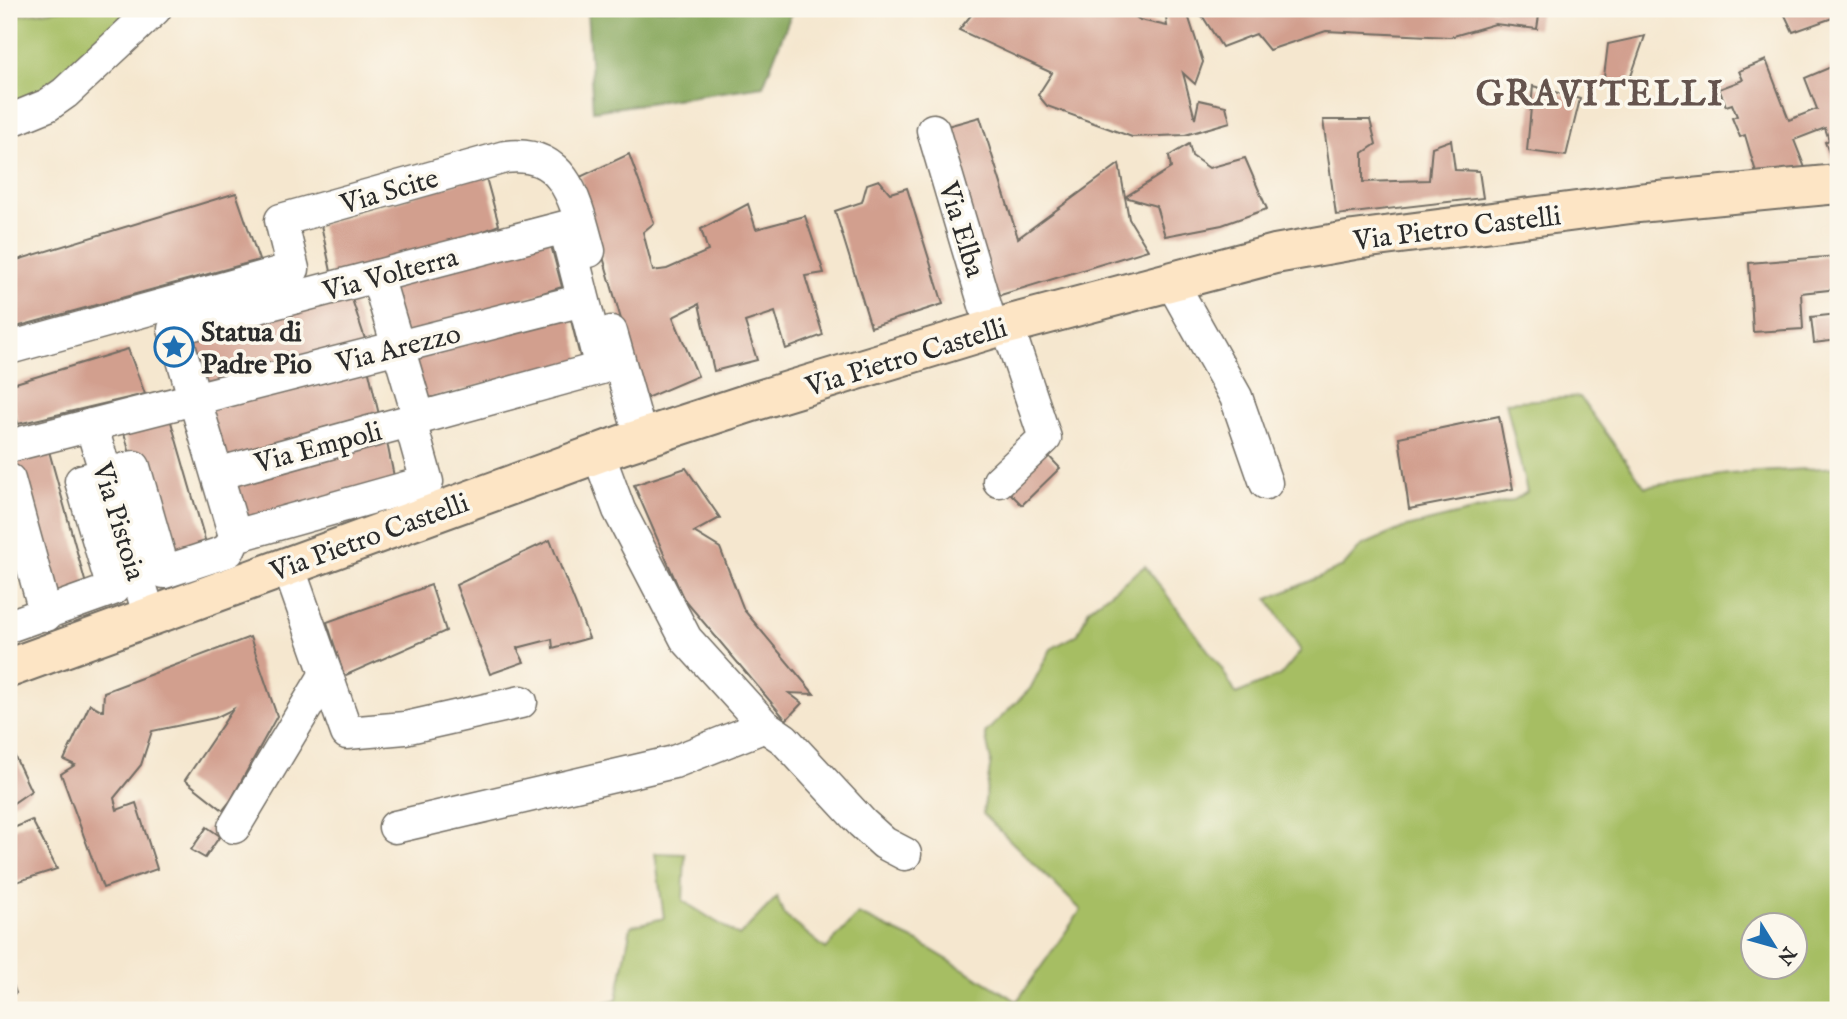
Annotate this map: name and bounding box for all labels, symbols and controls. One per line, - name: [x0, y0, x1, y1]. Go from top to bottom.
- district label: GRAVITELLI: [1476, 73, 1724, 118]
- street label: Via Scite: [336, 162, 443, 223]
- street label: Via Elba: [929, 177, 992, 283]
- street label: Via Pietro Castelli: [1351, 199, 1563, 260]
- street label: Via Volterra: [318, 240, 463, 311]
- street label: Via Pietro Castelli: [801, 311, 1012, 406]
- place label: Statua di Padre Pio: [201, 316, 312, 383]
- street label: Via Arezzo: [332, 317, 464, 382]
- place icon: Statua di Padre Pio: [153, 326, 195, 368]
- street label: Via Empoli: [250, 415, 386, 482]
- street label: Via Pistoia: [83, 457, 152, 586]
- street label: Via Pietro Castelli: [265, 486, 474, 591]
- north arrow: [1738, 911, 1808, 981]
- text: N: [1771, 940, 1801, 969]

